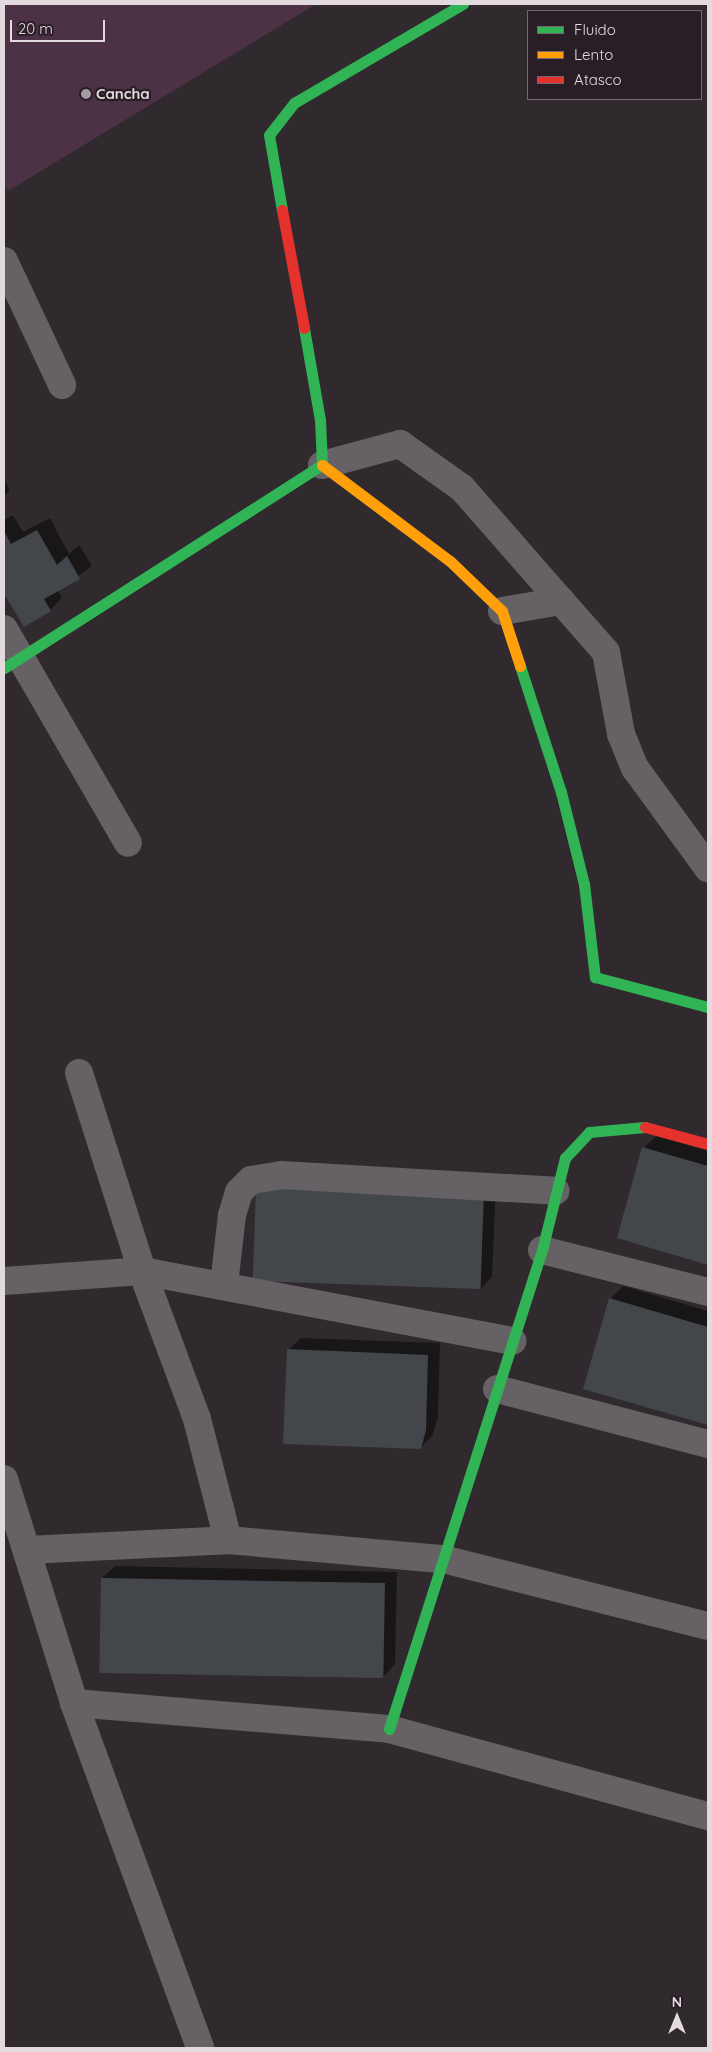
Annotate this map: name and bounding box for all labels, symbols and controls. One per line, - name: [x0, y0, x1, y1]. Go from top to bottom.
- scale bar: [12, 10, 108, 42]
- legend: [527, 10, 702, 100]
- text: 20 m: [18, 19, 53, 38]
- text: Fluido: [574, 20, 616, 39]
- text: Lento: [574, 45, 613, 64]
- text: Atasco: [574, 70, 622, 89]
- place label: Cancha: [96, 85, 150, 103]
- marker: Cancha: [80, 88, 92, 100]
- north arrow: [652, 1992, 702, 2042]
- text: N: [672, 1993, 682, 2011]

